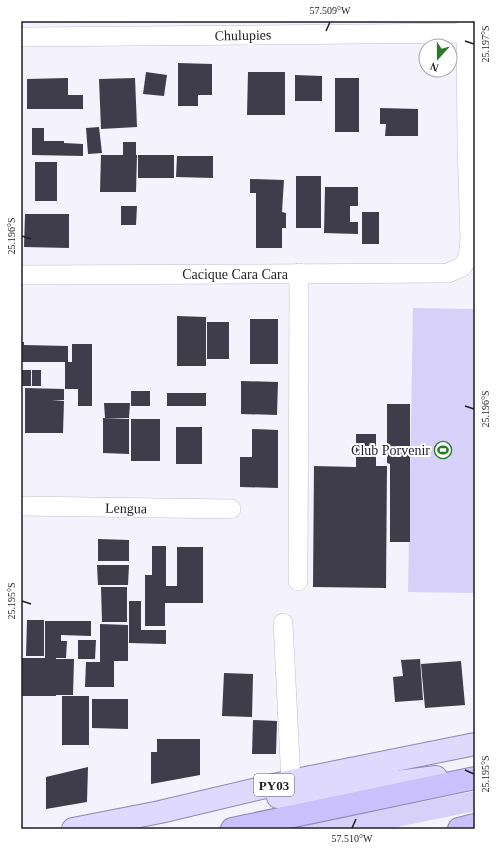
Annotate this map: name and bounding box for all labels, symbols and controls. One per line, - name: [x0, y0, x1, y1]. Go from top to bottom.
- text: 57.509°W: [310, 5, 351, 16]
- text: 25.197°S: [480, 25, 491, 63]
- street label: Chulupies: [214, 28, 272, 43]
- north arrow: [418, 38, 458, 78]
- text: N: [429, 60, 440, 74]
- text: 25.196°S: [6, 217, 17, 255]
- street label: Cacique Cara Cara: [182, 267, 289, 282]
- text: 25.196°S: [480, 390, 491, 428]
- sports icon: Club Porvenir: [433, 440, 453, 460]
- place label: Club Porvenir: [351, 443, 430, 458]
- street label: Lengua: [105, 501, 148, 516]
- text: 25.195°S: [6, 582, 17, 620]
- text: 25.195°S: [480, 755, 491, 793]
- road number: PY03: [254, 774, 294, 796]
- text: 57.510°W: [332, 833, 373, 844]

